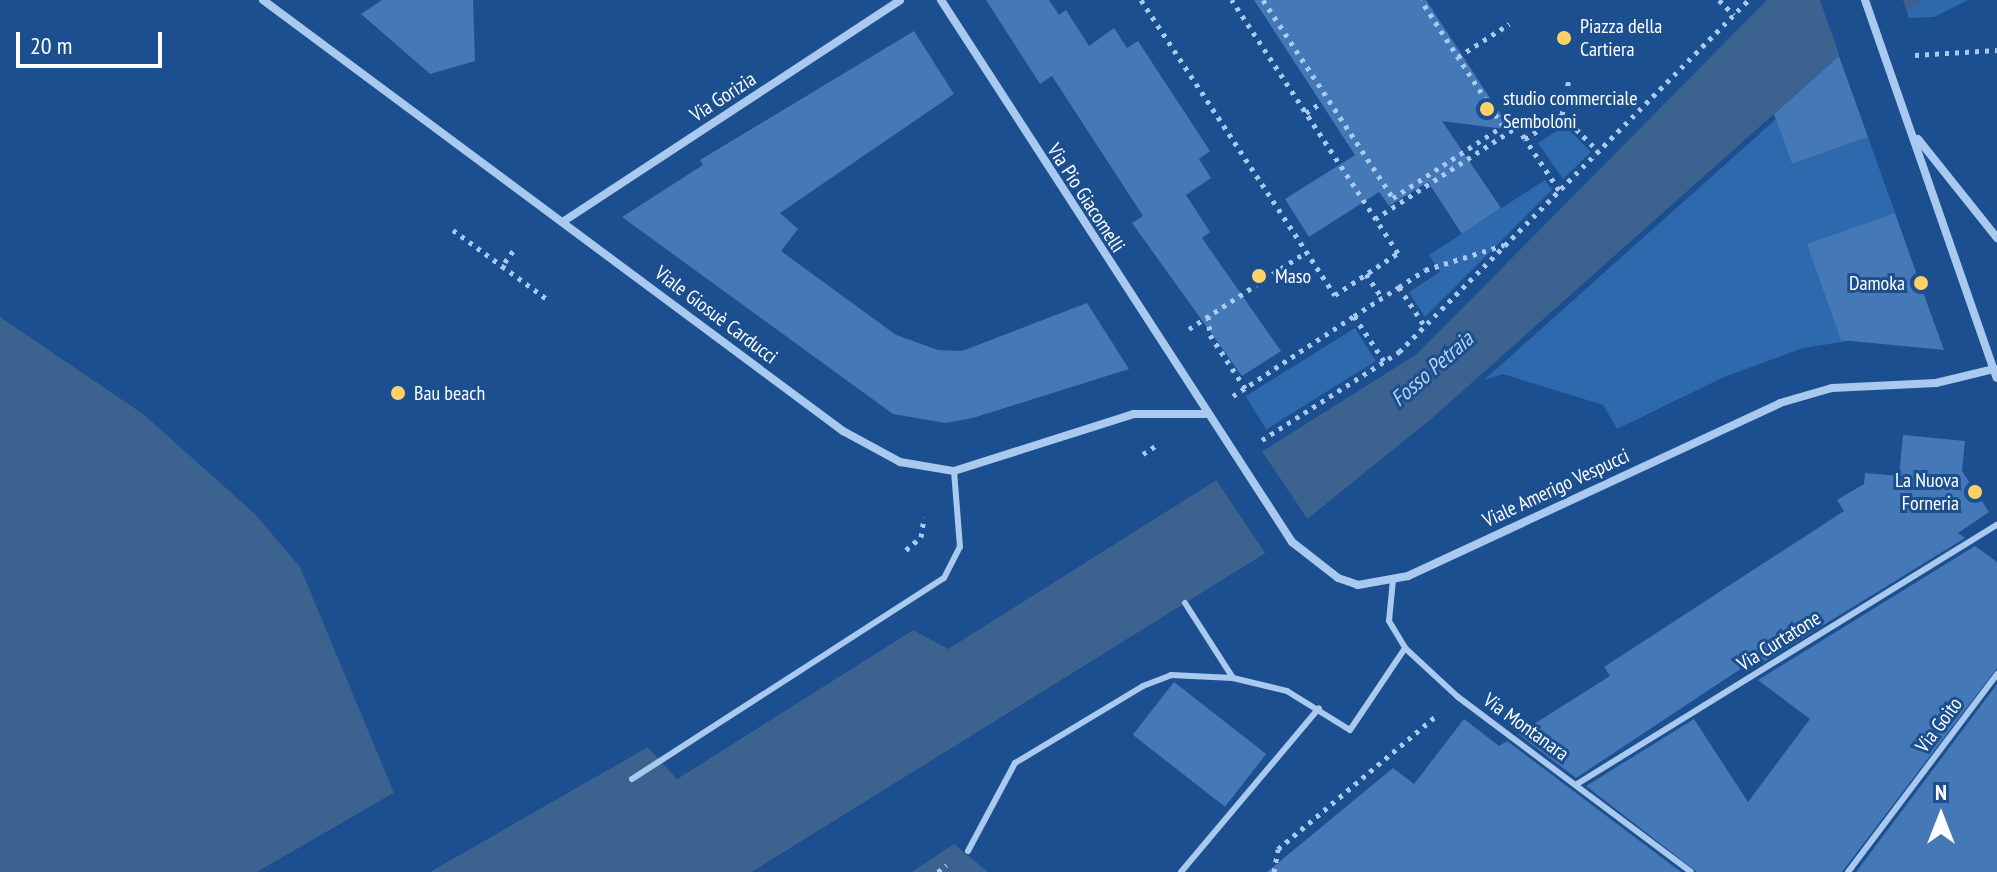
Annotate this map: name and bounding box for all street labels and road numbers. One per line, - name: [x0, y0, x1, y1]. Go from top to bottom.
- street label: Via Gorizia: [686, 67, 760, 127]
- street label: Via Pio Giacomelli: [1042, 139, 1130, 257]
- street label: Viale Giosuè Carducci: [650, 261, 782, 369]
- street label: Viale Amerigo Vespucci: [1479, 443, 1633, 533]
- street label: Via Curtatone: [1733, 606, 1825, 676]
- street label: Via Montanara: [1479, 688, 1573, 766]
- street label: Via Goito: [1911, 693, 1967, 757]

